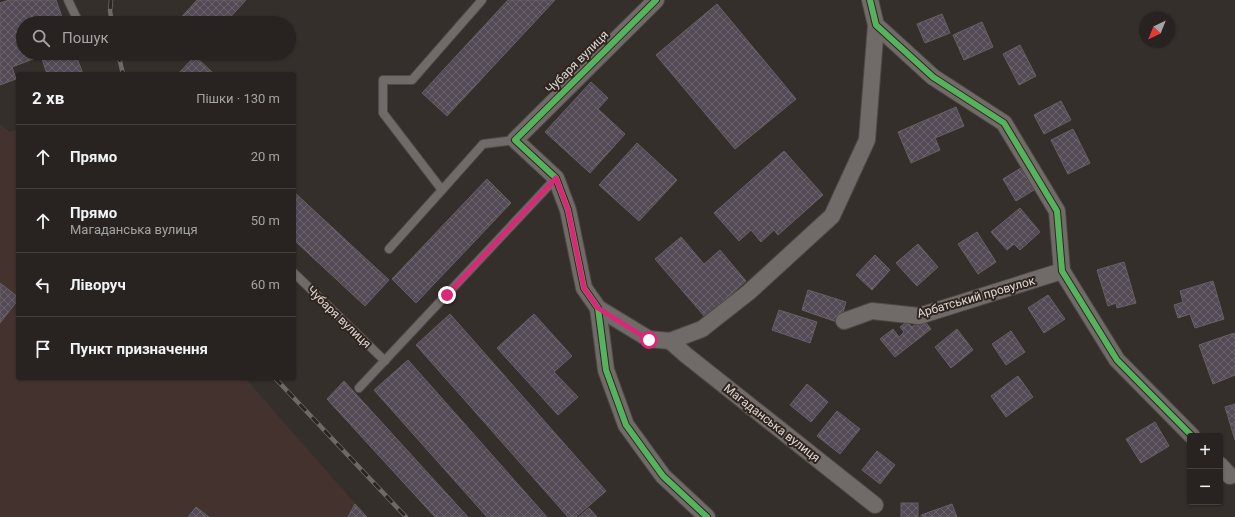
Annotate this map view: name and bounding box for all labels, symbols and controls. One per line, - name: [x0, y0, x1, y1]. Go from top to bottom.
- north arrow: [1139, 12, 1175, 48]
- search box: [16, 16, 296, 60]
- icon: search: [30, 27, 52, 49]
- street label: Чубаря вулиця: [543, 28, 611, 96]
- text: Пошук: [62, 29, 109, 47]
- text: 2 хв: [32, 88, 64, 108]
- text: Пішки · 130 m: [196, 91, 280, 106]
- icon: ahead: [32, 146, 54, 168]
- text: Прямо: [70, 148, 117, 166]
- text: 20 m: [251, 149, 280, 164]
- text: Прямо: [70, 204, 117, 222]
- icon: ahead: [32, 210, 54, 232]
- text: 50 m: [251, 213, 280, 228]
- text: Магаданська вулиця: [70, 222, 198, 237]
- street label: Арбатський провулок: [915, 273, 1037, 321]
- icon: left: [32, 274, 54, 296]
- text: Ліворуч: [70, 276, 126, 294]
- text: 60 m: [251, 277, 280, 292]
- street label: Чубаря вулиця: [304, 283, 374, 351]
- route end: [438, 286, 456, 304]
- route start: [640, 331, 658, 349]
- icon: arrive: [32, 338, 54, 360]
- text: Пункт призначення: [70, 340, 208, 358]
- street label: Магаданська вулиця: [721, 381, 823, 465]
- map controls: [1187, 433, 1223, 505]
- button: +: [1187, 433, 1223, 469]
- button: −: [1187, 469, 1223, 505]

